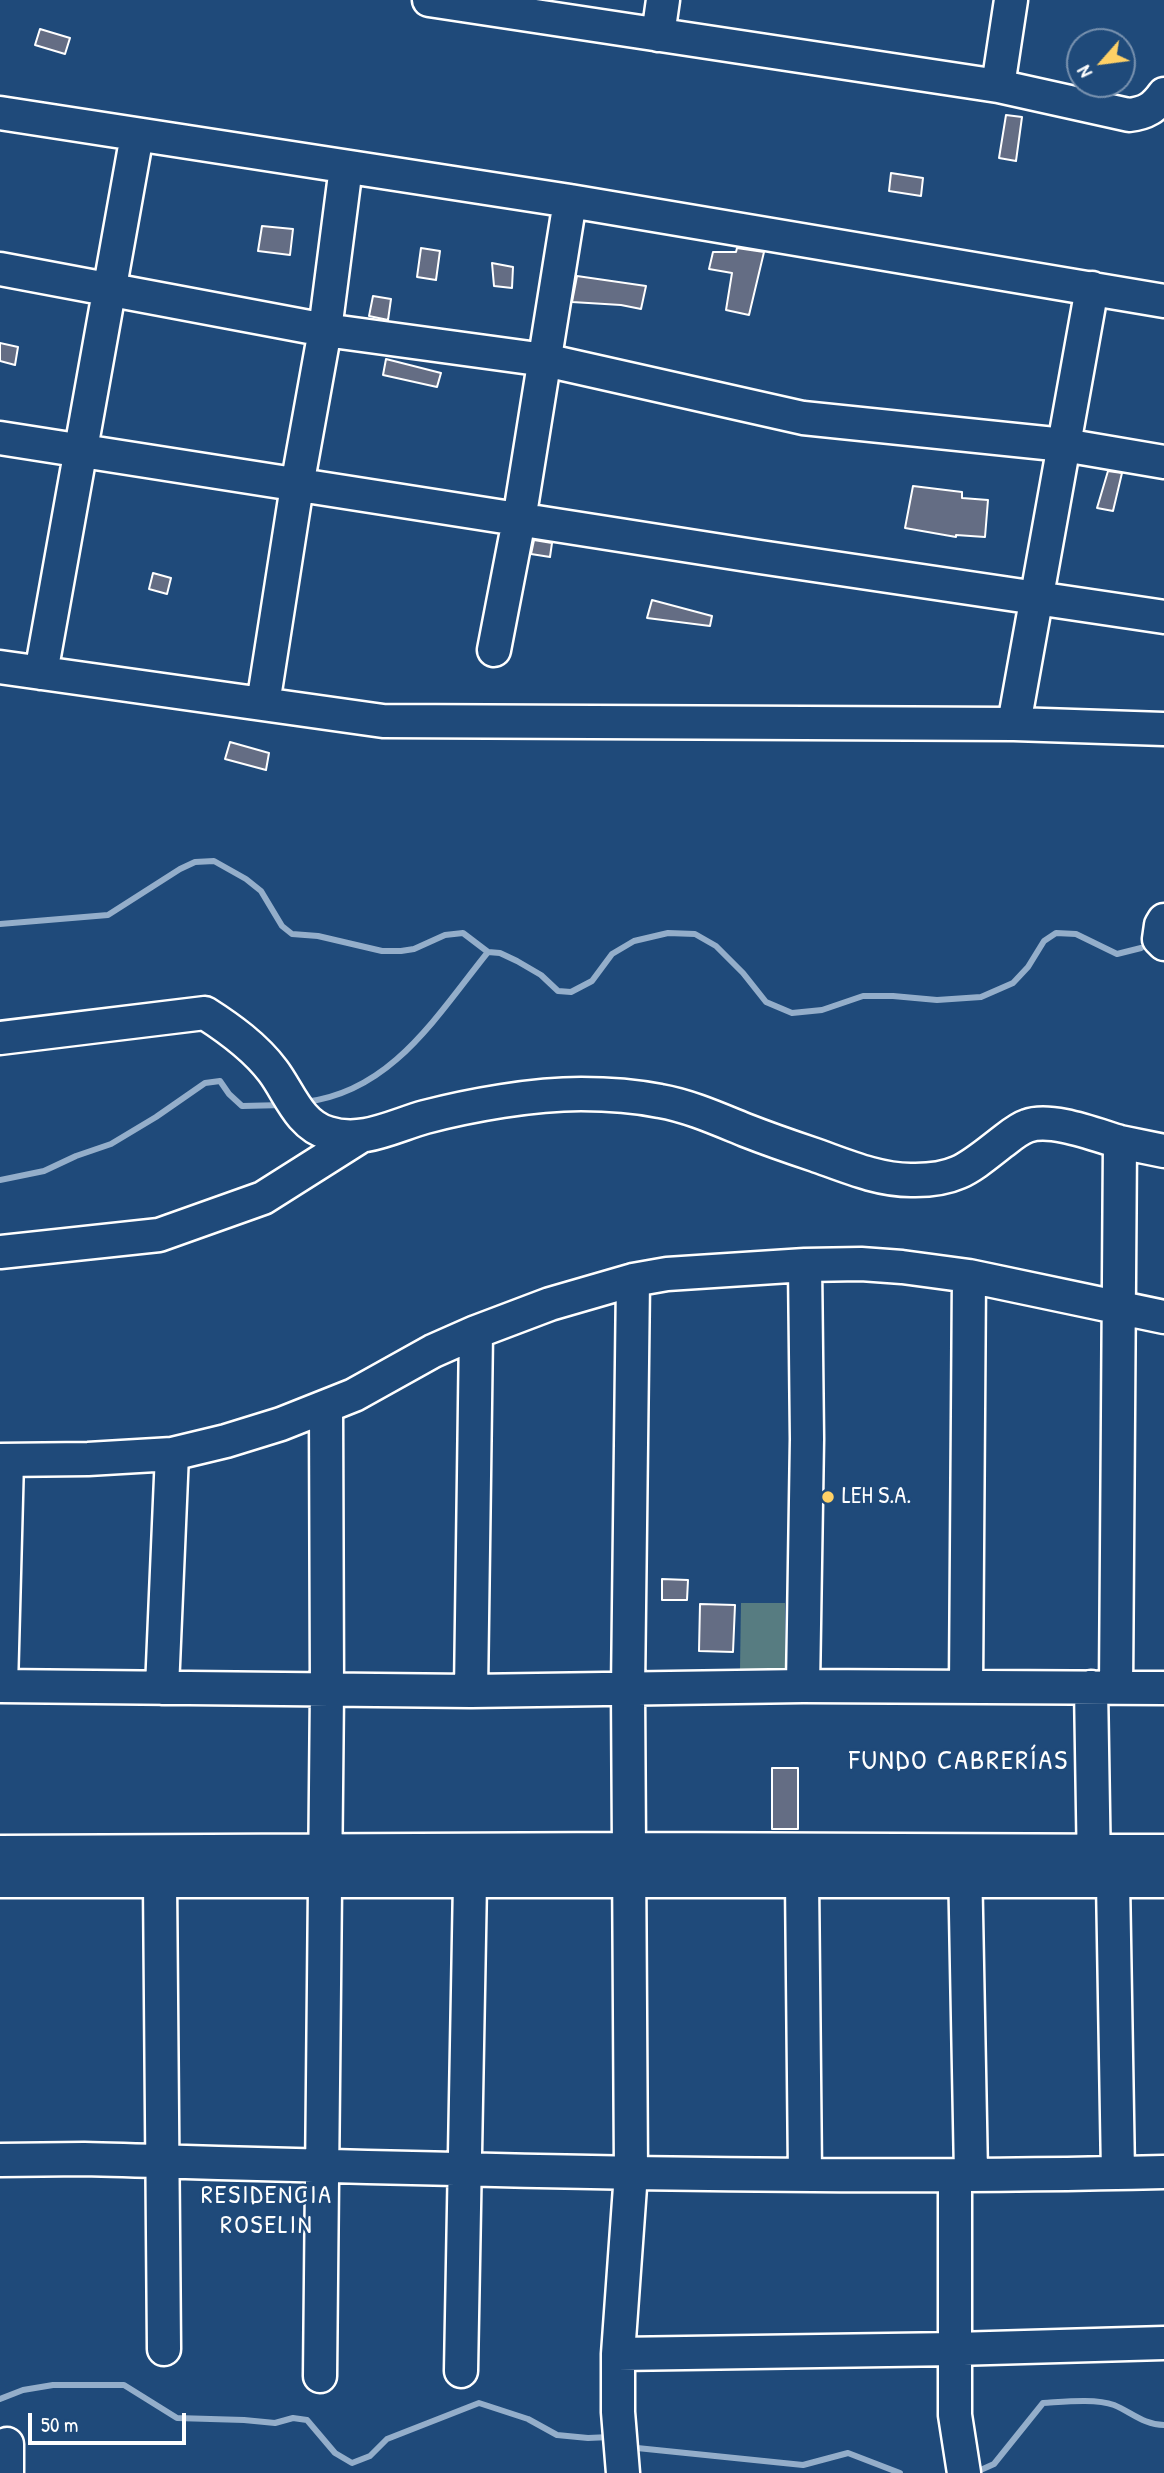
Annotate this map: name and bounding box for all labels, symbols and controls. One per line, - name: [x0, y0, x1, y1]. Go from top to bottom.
- north arrow: [1066, 28, 1136, 98]
- text: N: [1070, 61, 1098, 82]
- place label: LEH S.A.: [842, 1483, 911, 1511]
- marker: LEH S.A.: [820, 1489, 836, 1505]
- district label: FUNDO CABRERÍAS: [851, 1745, 1067, 1779]
- district label: RESIDENCIA ROSELIN: [202, 2180, 332, 2242]
- scale bar: [32, 2400, 189, 2444]
- text: 50 m: [41, 2410, 78, 2439]

